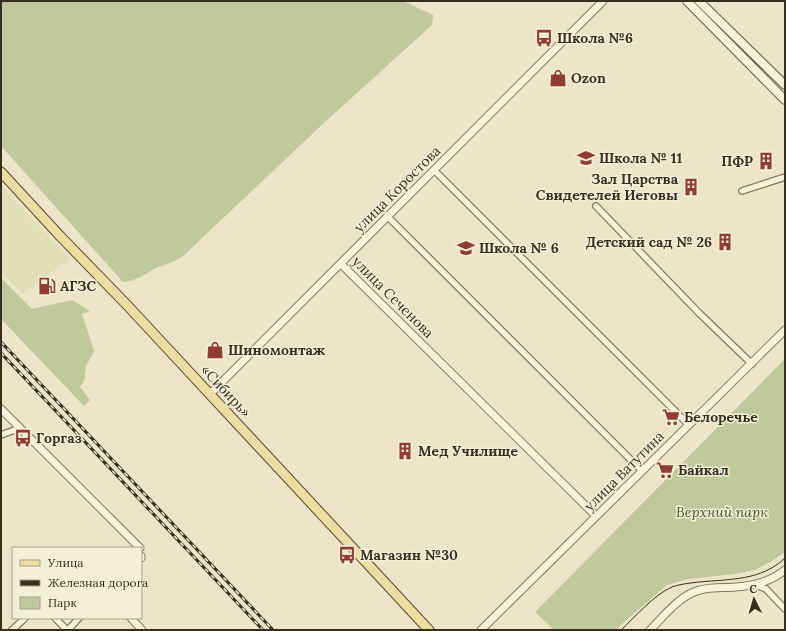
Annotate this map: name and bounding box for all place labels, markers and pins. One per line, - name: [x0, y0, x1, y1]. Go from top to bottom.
- bus stop icon: Школа №6: [534, 28, 554, 48]
- place label: Школа №6: [557, 29, 633, 47]
- shop icon: Ozon: [548, 68, 568, 88]
- place label: Ozon: [571, 69, 606, 87]
- school or university icon: Школа № 11: [576, 148, 596, 168]
- place label: Школа № 11: [599, 149, 682, 167]
- building icon: ПФР: [756, 151, 776, 171]
- place label: ПФР: [721, 152, 753, 170]
- place label: Зал Царства Свидетелей Иеговы: [536, 170, 679, 204]
- building icon: Зал Царства Свидетелей Иеговы: [681, 177, 701, 197]
- building icon: Детский сад № 26: [715, 232, 735, 252]
- place label: Детский сад № 26: [586, 233, 712, 251]
- school or university icon: Школа № 6: [456, 238, 476, 258]
- place label: Школа № 6: [479, 239, 559, 257]
- fuel station icon: АГЗС: [37, 276, 57, 296]
- place label: АГЗС: [60, 277, 96, 295]
- shop icon: Шиномонтаж: [205, 340, 225, 360]
- place label: Шиномонтаж: [228, 341, 326, 359]
- supermarket icon: Белоречье: [661, 407, 681, 427]
- place label: Белоречье: [684, 408, 758, 426]
- bus stop icon: Горгаз: [13, 428, 33, 448]
- place label: Горгаз: [36, 429, 82, 447]
- building icon: Мед Училище: [395, 441, 415, 461]
- place label: Мед Училище: [418, 442, 519, 460]
- supermarket icon: Байкал: [655, 460, 675, 480]
- place label: Байкал: [678, 461, 729, 479]
- bus stop icon: Магазин №30: [337, 545, 357, 565]
- place label: Магазин №30: [360, 546, 458, 564]

